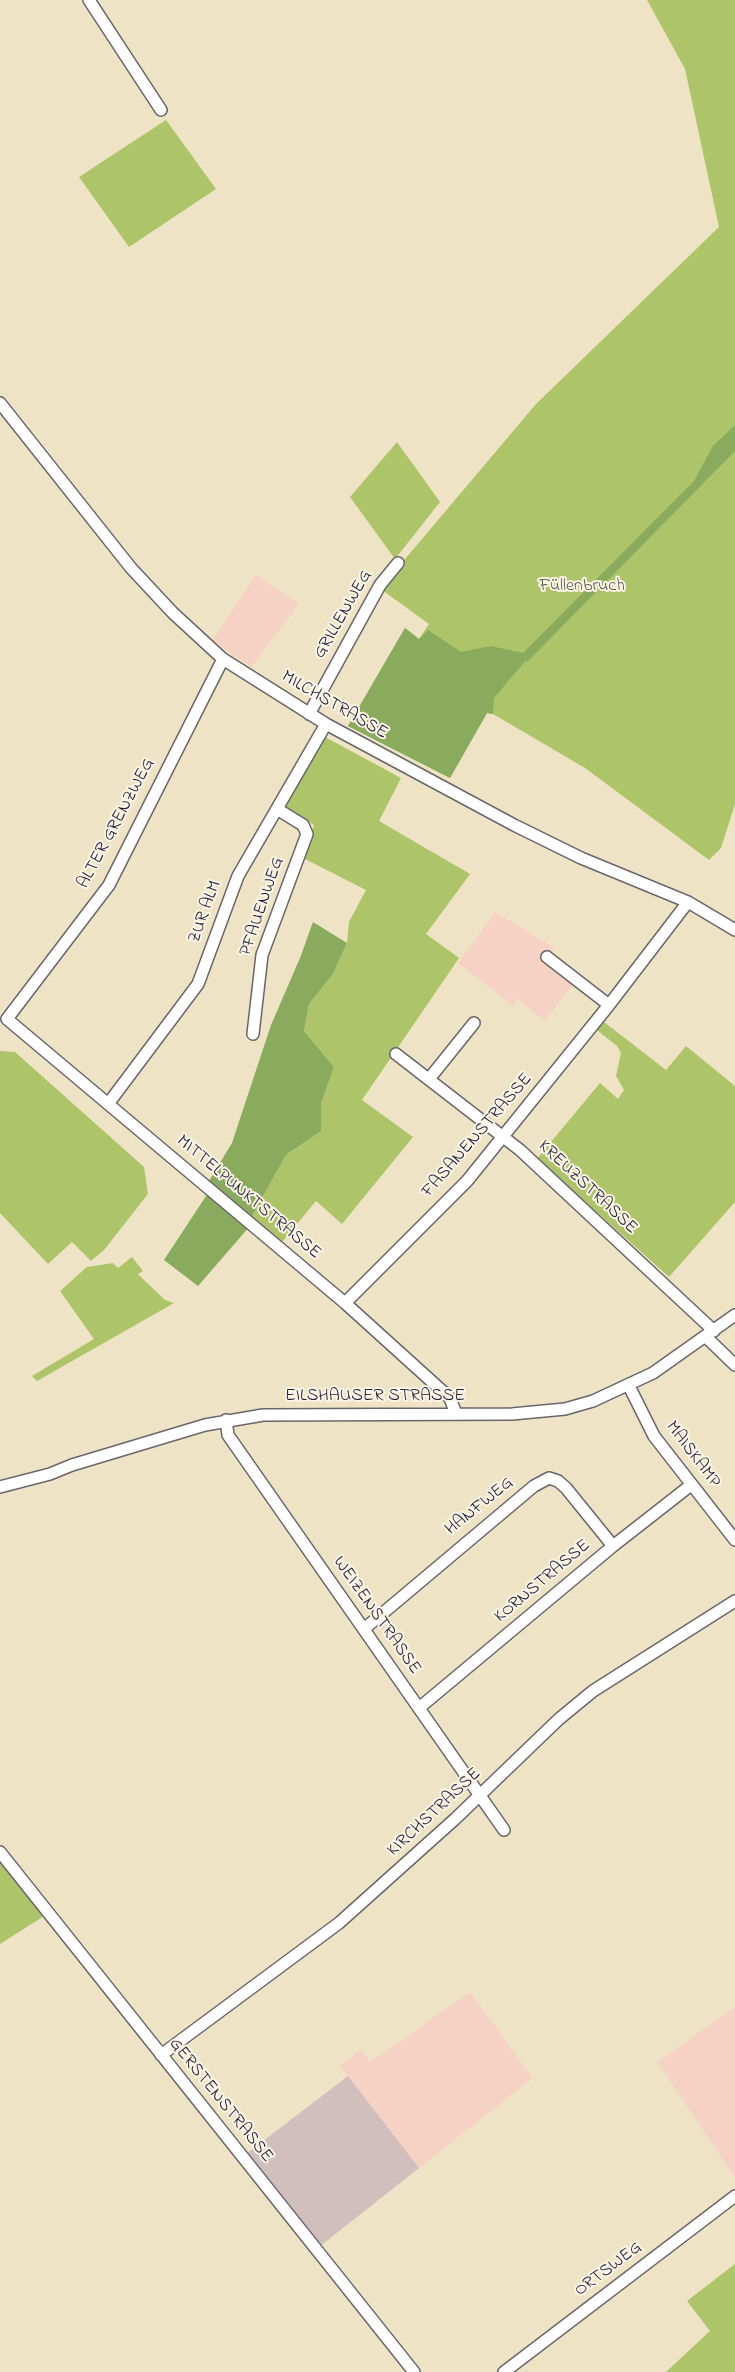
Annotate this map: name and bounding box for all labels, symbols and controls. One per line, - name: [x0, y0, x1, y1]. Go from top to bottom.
- street label: GRILLENWEG: [310, 567, 378, 663]
- park label: Füllenbruch: [539, 576, 625, 598]
- street label: MILCHSTRASSE: [277, 667, 391, 745]
- street label: ALTER GRENZWEG: [74, 755, 160, 893]
- street label: PFAUENWEG: [236, 855, 290, 959]
- street label: ZUR ALM: [185, 878, 227, 946]
- street label: FASANENSTRASSE: [418, 1069, 538, 1203]
- street label: MITTELPUNKTSTRASSE: [171, 1131, 325, 1265]
- street label: KREUZSTRASSE: [533, 1136, 641, 1240]
- street label: EILSHAUSER STRASSE: [285, 1386, 465, 1408]
- street label: MAISKAMP: [660, 1417, 724, 1493]
- street label: HANFWEG: [442, 1473, 518, 1541]
- street label: KORNSTRASSE: [491, 1536, 595, 1628]
- street label: WEIZENSTRASSE: [327, 1553, 425, 1679]
- street label: KIRCHSTRASSE: [384, 1764, 486, 1862]
- street label: GERSTENSTRASSE: [163, 2034, 277, 2168]
- street label: ORTSWEG: [571, 2238, 647, 2302]

